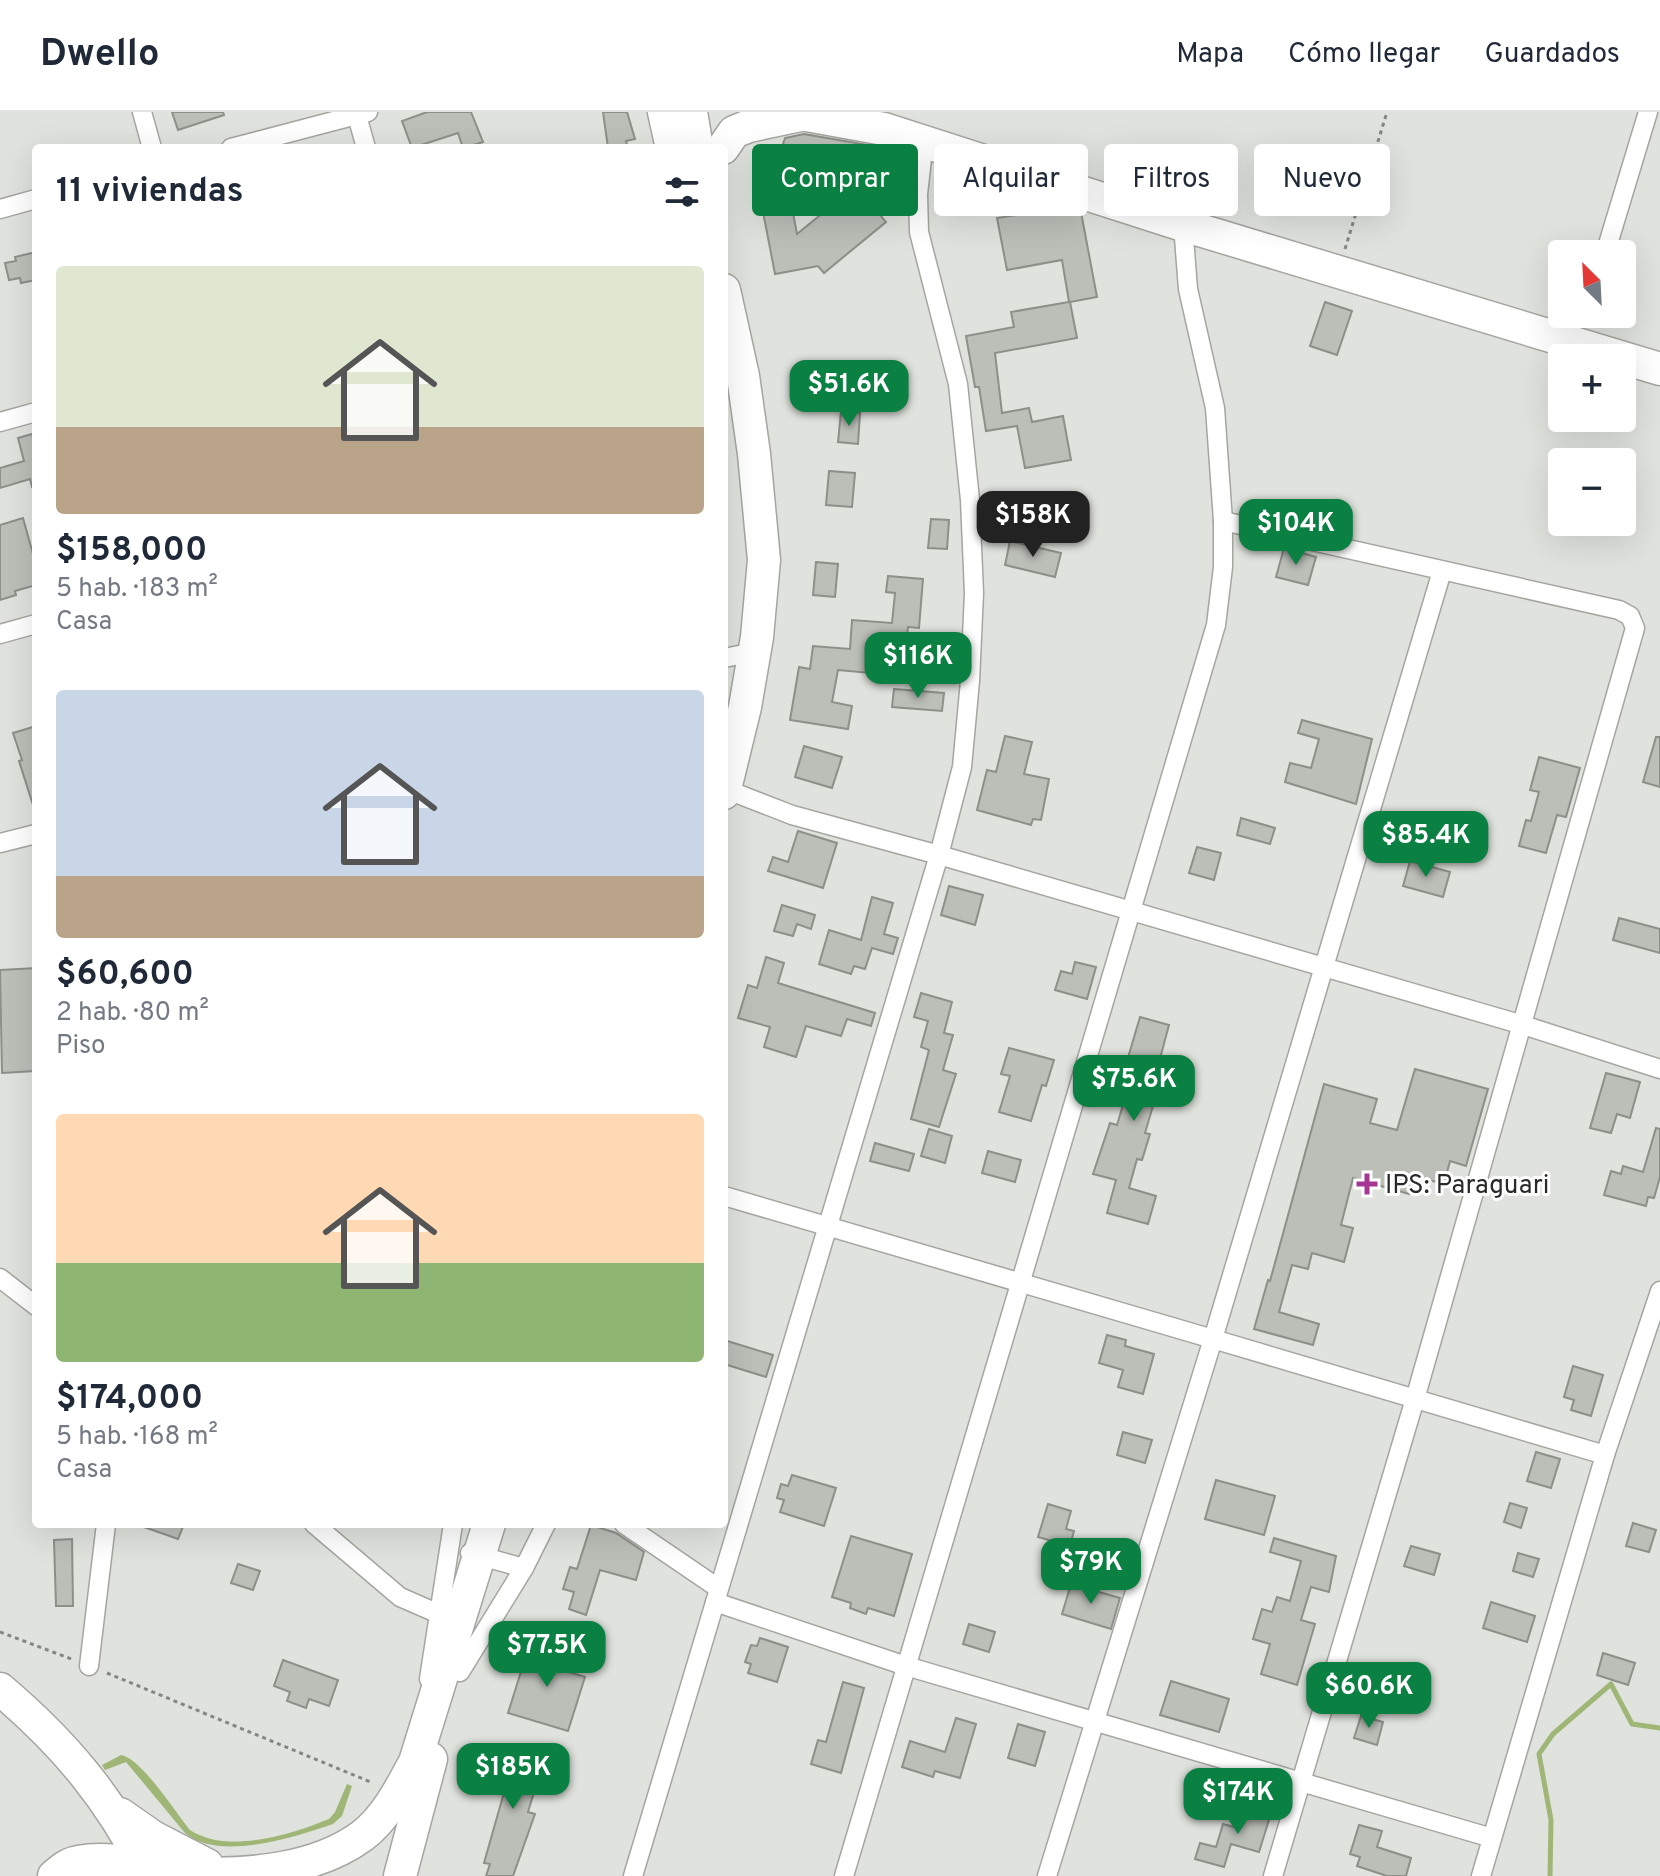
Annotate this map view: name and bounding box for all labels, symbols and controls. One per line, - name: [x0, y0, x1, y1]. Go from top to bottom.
- text: Dwello: [40, 31, 159, 80]
- text: Mapa: [1176, 37, 1244, 73]
- text: Cómo llegar: [1288, 37, 1440, 73]
- text: Guardados: [1484, 37, 1620, 73]
- chip: Comprar: [752, 144, 918, 216]
- chip: Alquilar: [934, 144, 1088, 216]
- chip: Filtros: [1104, 144, 1238, 216]
- chip: Nuevo: [1254, 144, 1390, 216]
- icon: filters: [660, 170, 704, 214]
- text: 11 viviendas: [56, 171, 244, 214]
- north arrow: [1548, 240, 1636, 328]
- map controls: [1548, 240, 1636, 536]
- icon: home: [308, 318, 452, 462]
- button: +: [1548, 344, 1636, 432]
- pin: $51.6K: [784, 360, 914, 428]
- text: $51.6K: [808, 369, 890, 402]
- button: −: [1548, 448, 1636, 536]
- pin: $158K: [977, 491, 1089, 559]
- pin: $104K: [1240, 499, 1352, 567]
- text: $158K: [995, 500, 1071, 533]
- text: $104K: [1257, 508, 1335, 541]
- text: $158,000: [56, 530, 207, 573]
- text: 5 hab. · 183 m²: [56, 573, 218, 606]
- text: Casa: [56, 606, 112, 639]
- pin: $116K: [862, 632, 974, 700]
- text: $116K: [883, 641, 953, 674]
- icon: home: [308, 742, 452, 886]
- pin: $85.4K: [1361, 811, 1491, 879]
- text: $85.4K: [1381, 820, 1471, 853]
- text: $60,600: [56, 954, 194, 997]
- text: 2 hab. · 80 m²: [56, 997, 209, 1030]
- text: Piso: [56, 1030, 105, 1063]
- pin: $75.6K: [1069, 1055, 1199, 1123]
- text: $75.6K: [1091, 1064, 1177, 1097]
- icon: home: [308, 1166, 452, 1310]
- place label: IPS: Paraguari: [1385, 1170, 1549, 1203]
- marker: IPS: Paraguari: [1356, 1173, 1378, 1195]
- text: $174,000: [56, 1378, 203, 1421]
- text: 5 hab. · 168 m²: [56, 1421, 218, 1454]
- text: Casa: [56, 1454, 112, 1487]
- pin: $79K: [1044, 1538, 1138, 1606]
- text: $79K: [1059, 1547, 1123, 1580]
- pin: $77.5K: [482, 1621, 612, 1689]
- text: $77.5K: [507, 1630, 587, 1663]
- pin: $60.6K: [1304, 1662, 1434, 1730]
- text: $60.6K: [1324, 1671, 1414, 1704]
- pin: $185K: [457, 1743, 569, 1811]
- text: $185K: [475, 1752, 551, 1785]
- pin: $174K: [1182, 1768, 1294, 1836]
- text: $174K: [1202, 1777, 1274, 1810]

